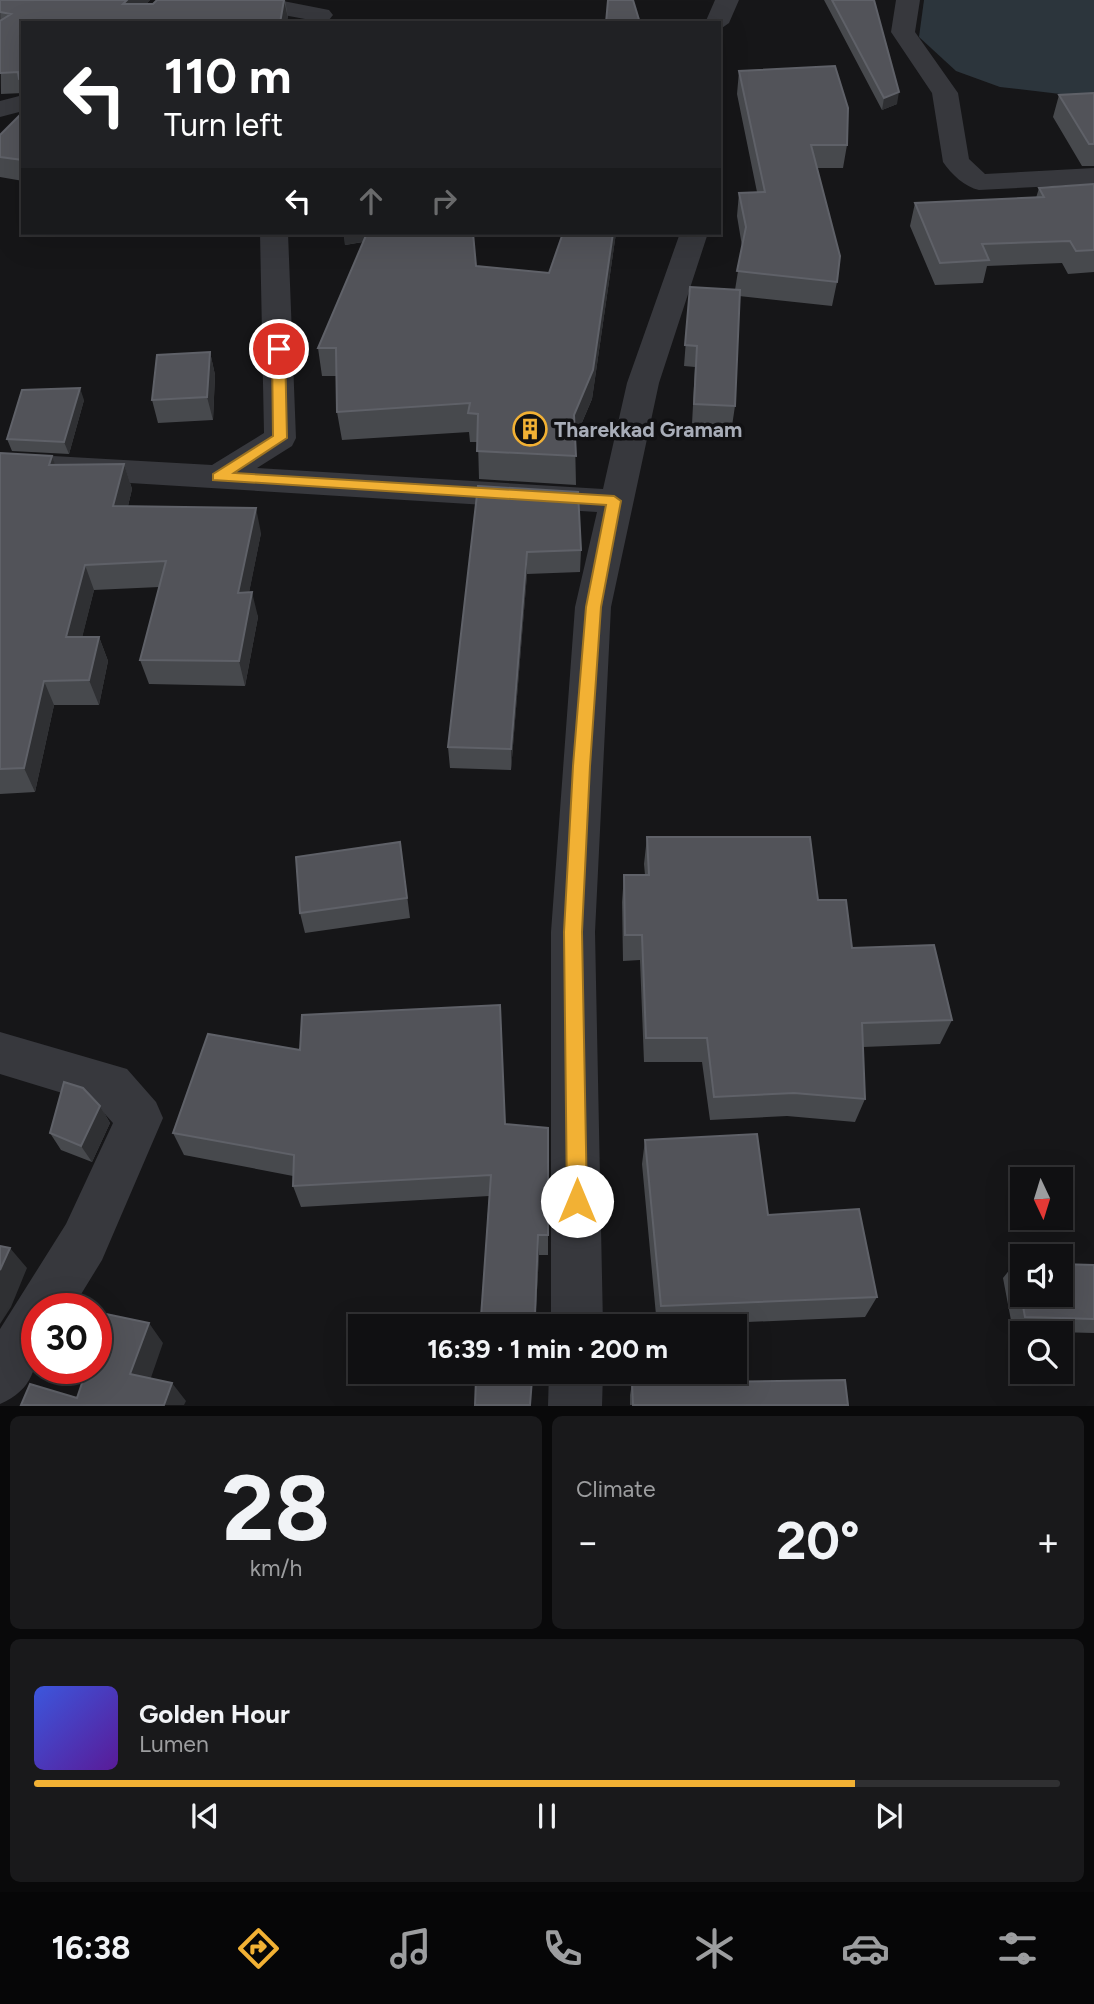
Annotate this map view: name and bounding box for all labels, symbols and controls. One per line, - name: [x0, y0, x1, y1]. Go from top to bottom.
- text: 110 m: [164, 46, 292, 105]
- icon: left: [49, 49, 140, 140]
- text: Turn left: [164, 106, 283, 144]
- icon: left: [279, 182, 317, 220]
- icon: ahead: [352, 182, 390, 220]
- icon: right: [425, 182, 463, 220]
- pin: [249, 319, 309, 379]
- icon: arrive: [260, 330, 298, 368]
- building icon: Tharekkad Gramam: [511, 410, 549, 448]
- place label: Tharekkad Gramam: [554, 417, 742, 442]
- position arrow: [540, 1164, 614, 1238]
- north arrow: [1010, 1167, 1073, 1230]
- map controls: [1010, 1167, 1073, 1384]
- button: sound: [1010, 1244, 1073, 1307]
- speed limit sign: 30: [21, 1293, 112, 1384]
- button: search: [1010, 1321, 1073, 1384]
- text: 16:39 · 1 min · 200 m: [427, 1333, 668, 1365]
- text: 28: [222, 1454, 330, 1563]
- text: Climate: [576, 1475, 655, 1503]
- text: 20°: [776, 1510, 860, 1572]
- text: −: [576, 1519, 600, 1565]
- text: +: [1036, 1519, 1060, 1565]
- text: km/h: [250, 1554, 302, 1582]
- text: Golden Hour: [139, 1698, 290, 1730]
- text: Lumen: [139, 1730, 209, 1758]
- icon: previous: [186, 1797, 224, 1835]
- icon: pause: [528, 1797, 566, 1835]
- icon: next: [870, 1797, 908, 1835]
- icon: directions: [234, 1924, 283, 1973]
- icon: music: [386, 1924, 435, 1973]
- icon: phone: [538, 1924, 587, 1973]
- icon: climate: [690, 1924, 739, 1973]
- icon: car: [841, 1924, 890, 1973]
- icon: filters: [993, 1924, 1042, 1973]
- text: 16:38: [51, 1929, 131, 1967]

